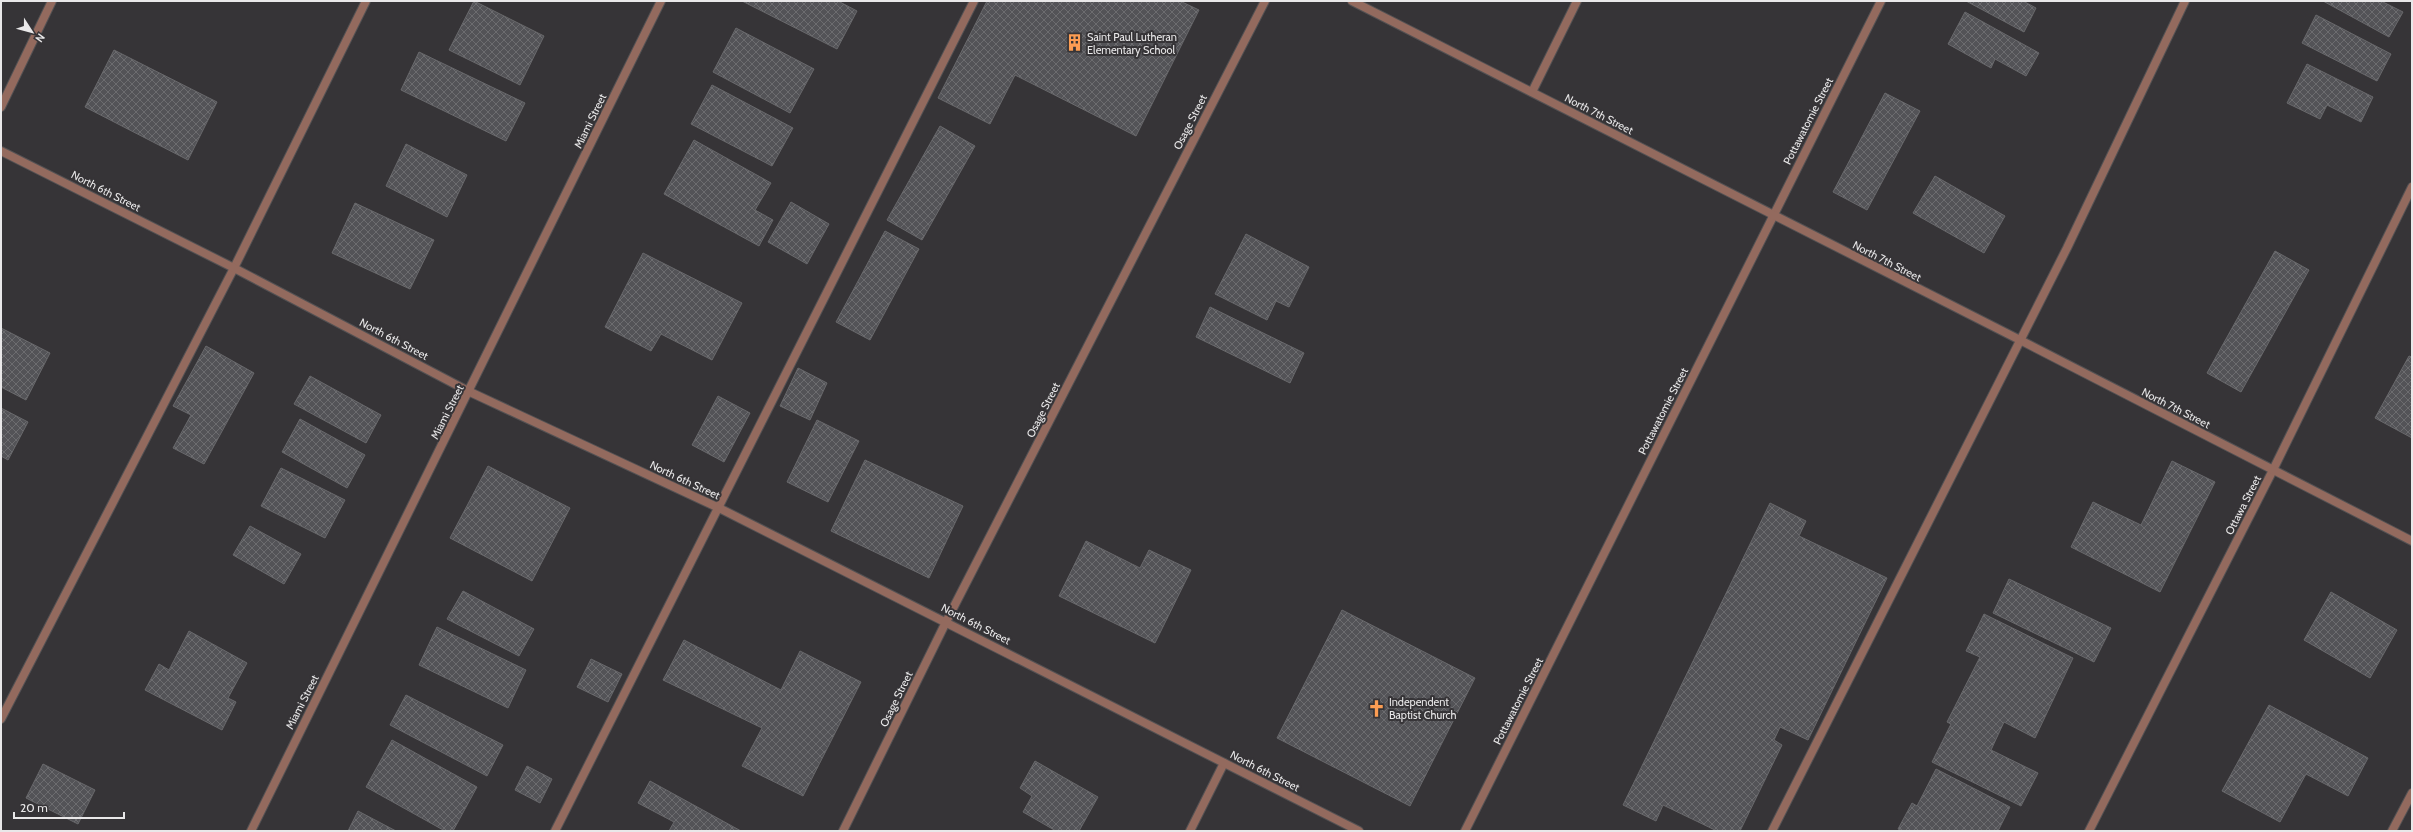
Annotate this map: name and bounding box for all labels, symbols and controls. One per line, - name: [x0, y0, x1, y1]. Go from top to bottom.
- north arrow: [12, 12, 52, 52]
- place label: Saint Paul Lutheran Elementary School: [1087, 30, 1177, 57]
- text: N: [32, 31, 48, 45]
- building icon: Saint Paul Lutheran Elementary School: [1064, 33, 1084, 53]
- street label: Pottawatomie Street: [1780, 75, 1836, 167]
- street label: Miami Street: [571, 91, 609, 151]
- street label: North 7th Street: [1562, 91, 1636, 137]
- street label: Osage Street: [1170, 92, 1210, 152]
- street label: North 6th Street: [69, 168, 143, 215]
- street label: North 7th Street: [1850, 238, 1924, 284]
- street label: North 6th Street: [357, 315, 431, 363]
- street label: Pottawatomie Street: [1635, 365, 1691, 457]
- street label: Osage Street: [1023, 380, 1063, 440]
- street label: Miami Street: [427, 382, 467, 442]
- street label: North 7th Street: [2139, 385, 2213, 431]
- street label: North 6th Street: [648, 458, 723, 503]
- street label: Ottawa Street: [2222, 473, 2264, 537]
- street label: North 6th Street: [939, 601, 1013, 648]
- street label: Pottawatomie Street: [1490, 655, 1546, 747]
- street label: Osage Street: [877, 669, 916, 729]
- street label: Miami Street: [282, 672, 322, 732]
- place label: Independent Baptist Church: [1389, 695, 1457, 722]
- church icon: Independent Baptist Church: [1366, 698, 1386, 718]
- street label: North 6th Street: [1228, 748, 1302, 795]
- scale bar: [14, 794, 124, 820]
- text: 20 m: [20, 800, 48, 815]

